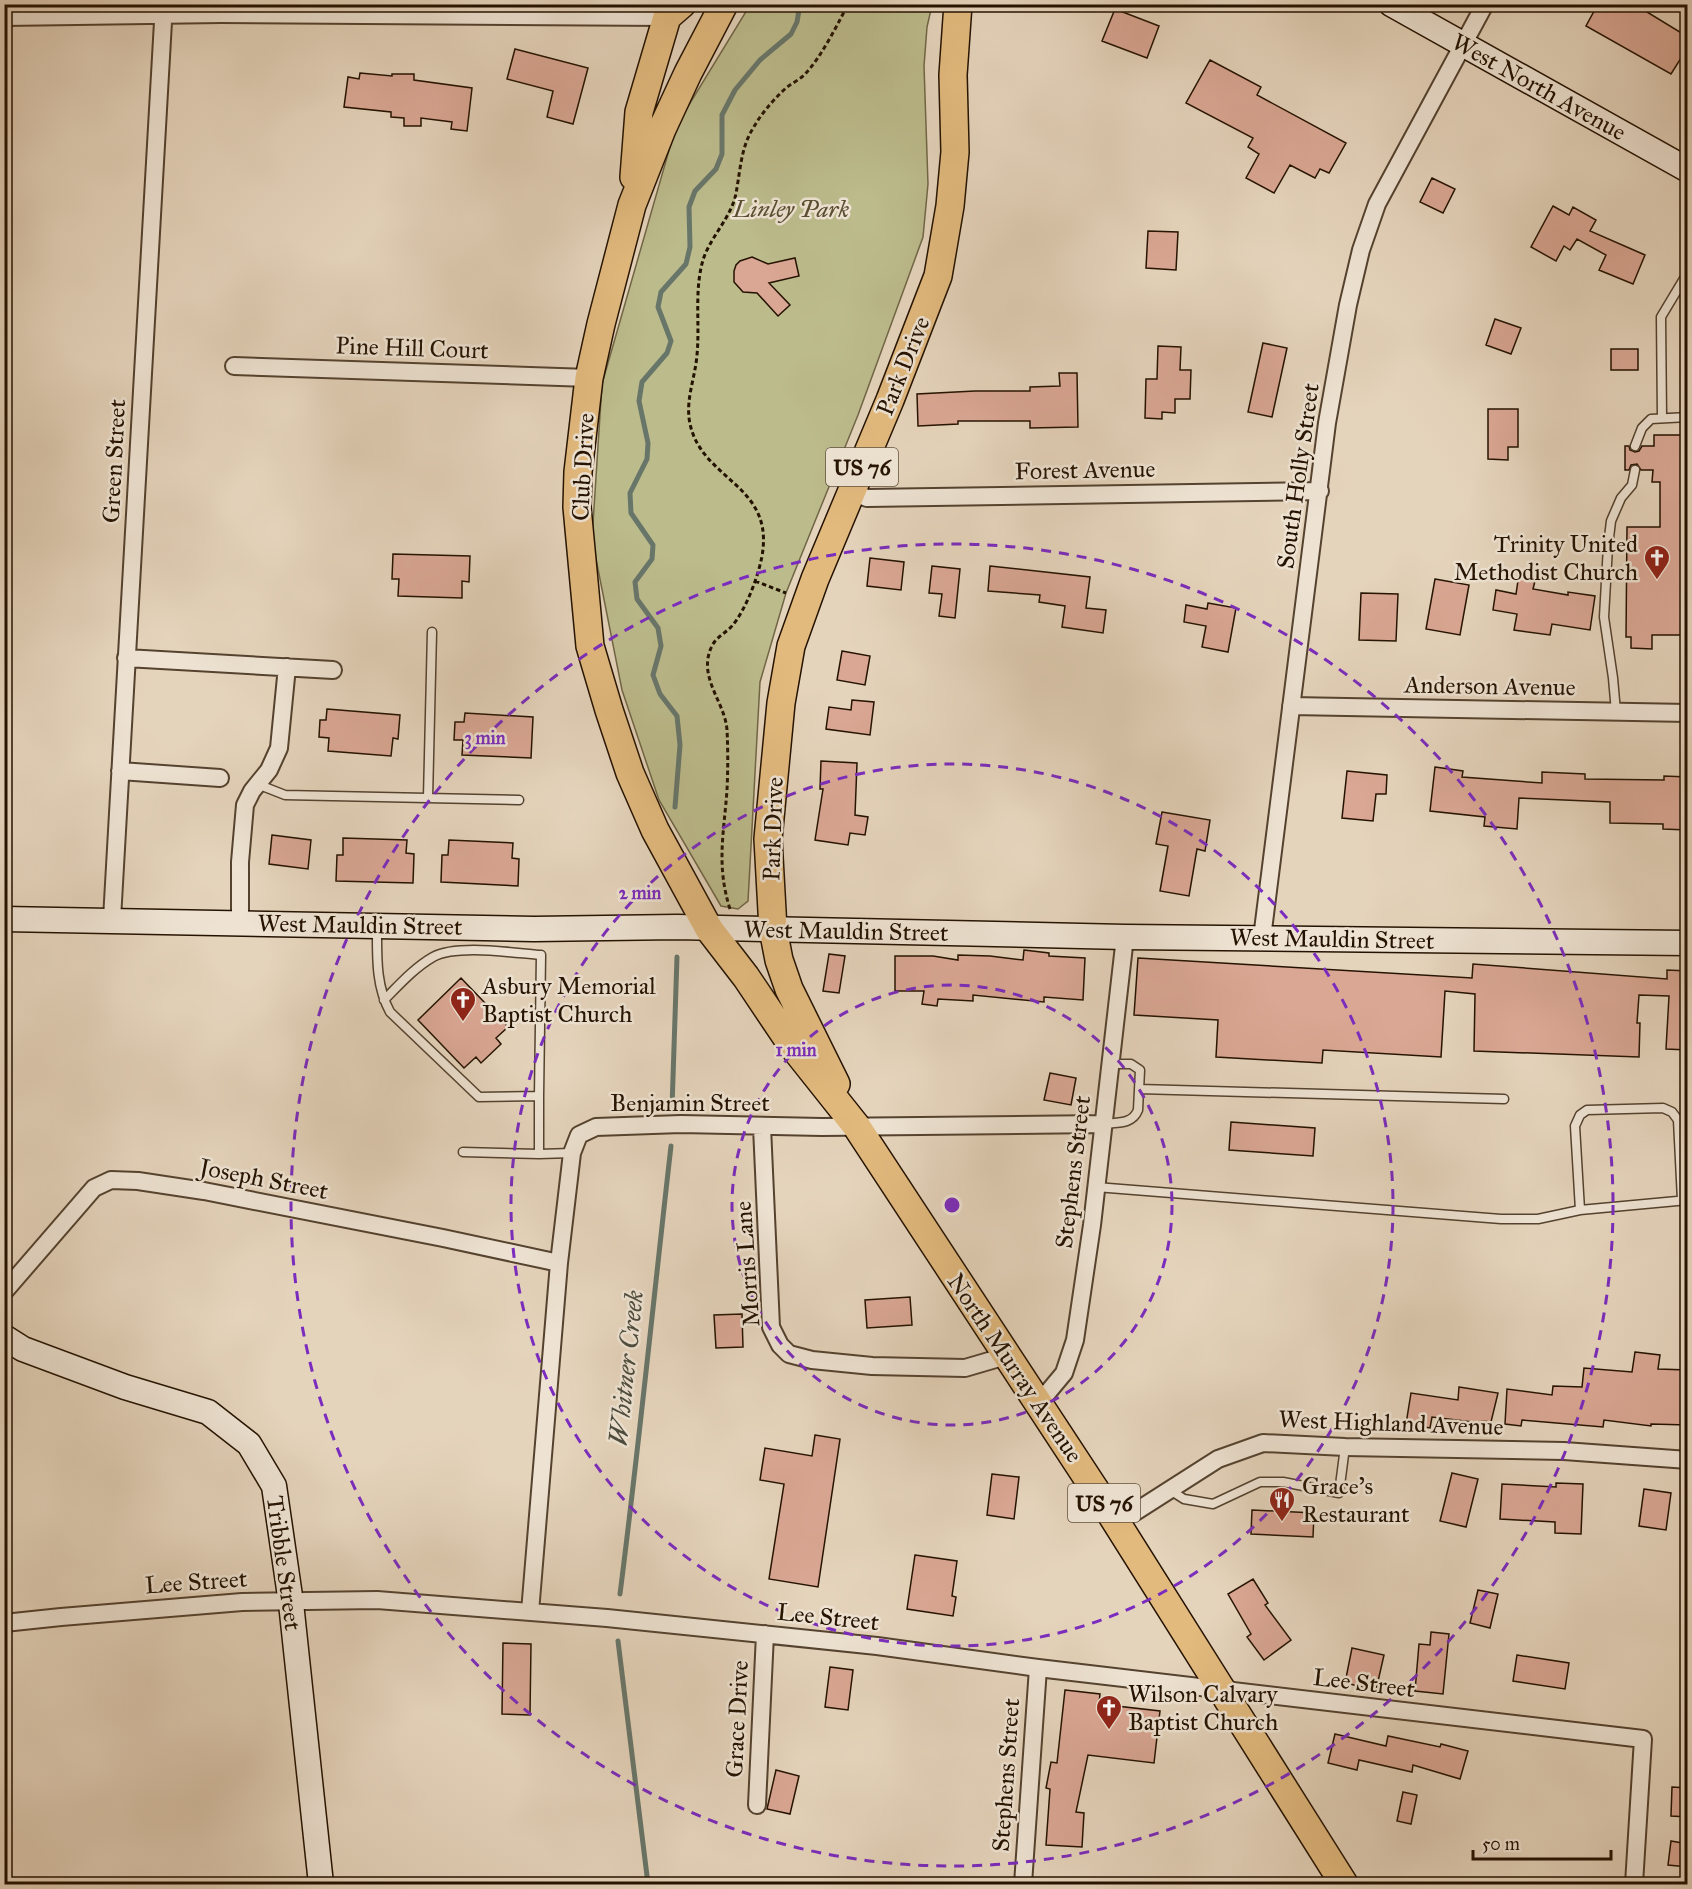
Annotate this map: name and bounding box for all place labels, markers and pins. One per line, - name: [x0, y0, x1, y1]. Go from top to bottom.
- place label: Trinity United Methodist Church: [1454, 529, 1638, 587]
- church icon: Trinity United Methodist Church: [1642, 543, 1672, 581]
- place label: Asbury Memorial Baptist Church: [481, 971, 656, 1029]
- church icon: Asbury Memorial Baptist Church: [448, 985, 478, 1023]
- centre of rings: [942, 1195, 962, 1215]
- place label: Grace's Restaurant: [1302, 1471, 1410, 1529]
- restaurant icon: Grace's Restaurant: [1267, 1485, 1297, 1523]
- place label: Wilson Calvary Baptist Church: [1128, 1679, 1278, 1737]
- church icon: Wilson Calvary Baptist Church: [1094, 1693, 1124, 1731]

